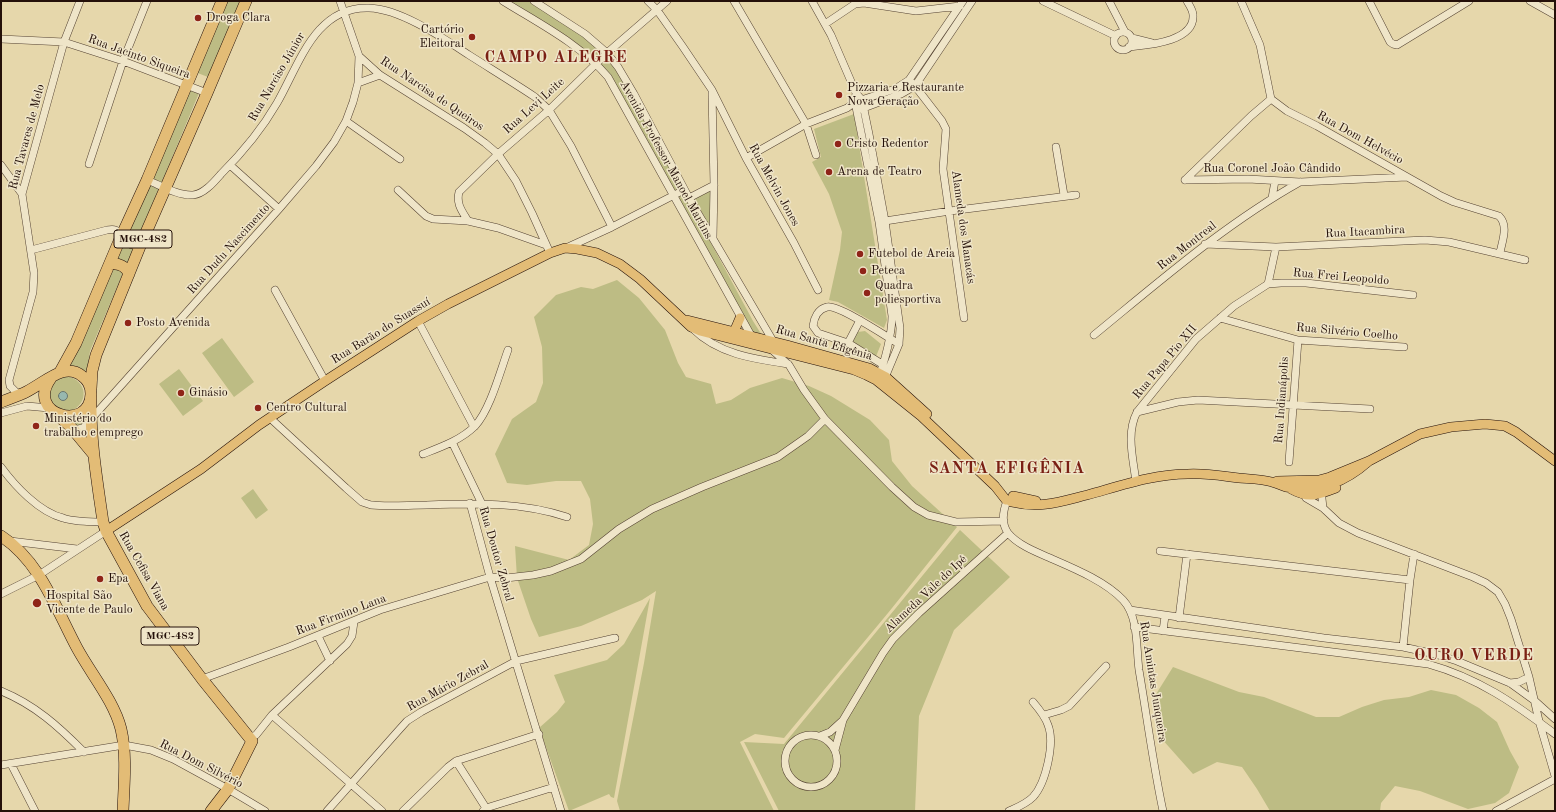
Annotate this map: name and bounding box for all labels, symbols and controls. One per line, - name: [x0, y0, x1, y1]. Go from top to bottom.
- place label: Droga Clara: [206, 11, 270, 25]
- marker: Droga Clara: [193, 13, 203, 23]
- place label: Cartório Eleitoral: [419, 23, 464, 51]
- street label: Rua Narciso Júnior: [246, 30, 308, 124]
- street label: Rua Jacinto Siqueira: [86, 32, 192, 82]
- marker: Cartório Eleitoral: [467, 32, 477, 42]
- district label: CAMPO ALEGRE: [484, 48, 628, 68]
- street label: Rua Narcisa de Queiros: [377, 54, 487, 134]
- street label: Rua Levi Leite: [500, 75, 568, 137]
- street label: Avenida Professor Manoel Martins: [616, 78, 716, 242]
- place label: Pizzaria e Restaurante Nova Geração: [847, 81, 964, 109]
- street label: Rua Tavares de Melo: [6, 83, 48, 191]
- marker: Pizzaria e Restaurante Nova Geração: [834, 90, 844, 100]
- street label: Rua Dom Helvécio: [1314, 108, 1406, 168]
- place label: Cristo Redentor: [846, 137, 928, 151]
- marker: Cristo Redentor: [833, 139, 843, 149]
- street label: Rua Melvin Jones: [745, 141, 803, 229]
- street label: Rua Coronel João Cândido: [1203, 162, 1341, 176]
- place label: Arena de Teatro: [837, 165, 922, 179]
- marker: Arena de Teatro: [824, 167, 834, 177]
- street label: Alameda dos Manacás: [948, 169, 978, 285]
- street label: Rua Dudu Nascimento: [185, 201, 273, 297]
- street label: Rua Montreal: [1155, 219, 1219, 273]
- street label: Rua Itacambira: [1325, 223, 1405, 241]
- road number: MGC-482: [114, 230, 172, 248]
- place label: Futebol de Areia: [868, 247, 955, 261]
- marker: Futebol de Areia: [855, 249, 865, 259]
- place label: Peteca: [871, 264, 905, 278]
- marker: Peteca: [858, 266, 868, 276]
- street label: Rua Frei Leopoldo: [1292, 266, 1390, 288]
- place label: Quadra poliesportiva: [875, 279, 941, 307]
- marker: Quadra poliesportiva: [862, 288, 872, 298]
- street label: Rua Barão do Suassuí: [329, 295, 433, 367]
- place label: Posto Avenida: [136, 316, 210, 330]
- marker: Posto Avenida: [123, 318, 133, 328]
- street label: Rua Silvério Coelho: [1295, 320, 1399, 344]
- street label: Rua Santa Efigênia: [774, 322, 874, 364]
- street label: Rua Papa Pio XII: [1130, 322, 1200, 402]
- street label: Rua Indianápolis: [1272, 356, 1292, 444]
- place label: Ginásio: [189, 386, 228, 400]
- marker: Ginásio: [176, 388, 186, 398]
- place label: Centro Cultural: [266, 401, 347, 415]
- marker: Centro Cultural: [253, 403, 263, 413]
- place label: Ministério do trabalho e emprego: [44, 412, 143, 440]
- marker: Ministério do trabalho e emprego: [31, 421, 41, 431]
- district label: SANTA EFIGÊNIA: [929, 459, 1085, 479]
- street label: Rua Doutor Zebral: [476, 505, 516, 603]
- street label: Rua Cefisa Viana: [116, 529, 172, 613]
- street label: Alameda Vale do Ipê: [882, 552, 970, 636]
- place label: Epa: [108, 572, 128, 586]
- marker: Epa: [95, 574, 105, 584]
- place label: Hospital São Vicente de Paulo: [46, 589, 133, 617]
- street label: Rua Firmino Lana: [294, 591, 388, 639]
- marker: Hospital São Vicente de Paulo: [31, 597, 43, 609]
- street label: Rua Amintas Junqueira: [1136, 620, 1170, 744]
- road number: MGC-482: [141, 627, 199, 645]
- district label: OURO VERDE: [1414, 646, 1534, 666]
- street label: Rua Mário Zebral: [405, 658, 491, 714]
- street label: Rua Dom Silvério: [157, 737, 245, 791]

